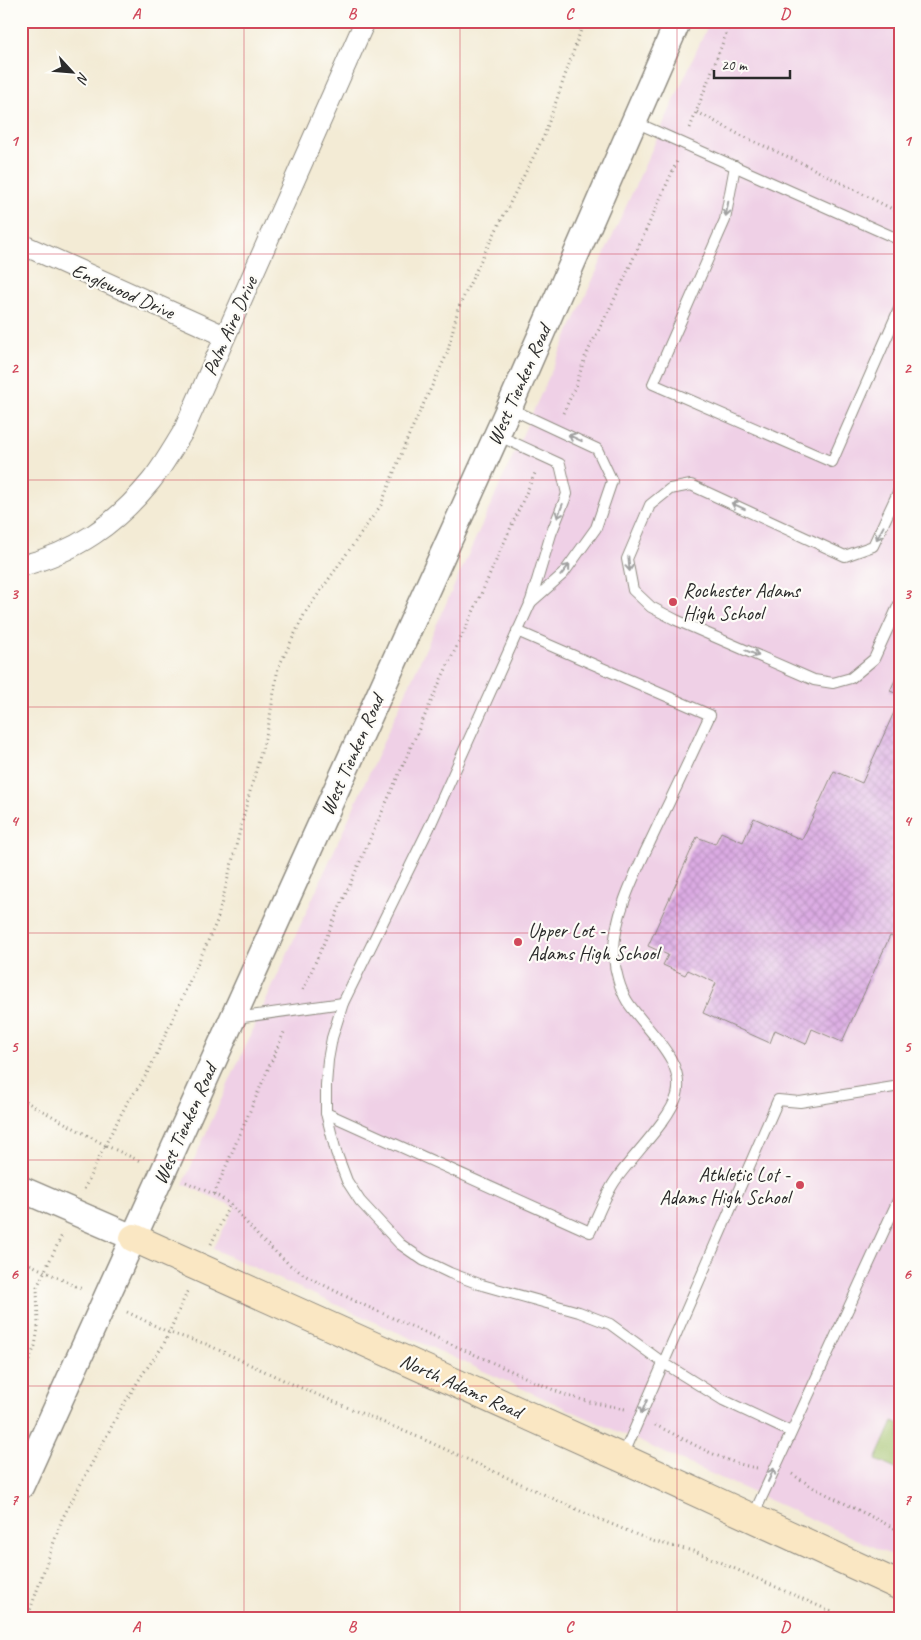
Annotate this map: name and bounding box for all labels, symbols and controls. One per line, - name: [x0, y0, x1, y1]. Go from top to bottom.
- text: A: [132, 4, 142, 24]
- text: B: [348, 4, 358, 24]
- text: C: [565, 4, 575, 24]
- text: D: [780, 4, 791, 24]
- north arrow: [48, 48, 98, 98]
- scale bar: [714, 48, 790, 80]
- text: 20 m: [721, 56, 748, 75]
- text: N: [73, 70, 93, 87]
- text: 1: [10, 131, 19, 151]
- text: 1: [903, 131, 912, 151]
- one-way arrow: [722, 200, 732, 216]
- street label: Englewood Drive: [68, 257, 179, 325]
- street label: Palm Aire Drive: [197, 271, 264, 379]
- street label: West Tienken Road: [481, 318, 558, 449]
- text: 2: [10, 358, 19, 378]
- text: 2: [903, 358, 912, 378]
- one-way arrow: [568, 433, 583, 442]
- one-way arrow: [731, 501, 746, 511]
- one-way arrow: [555, 503, 565, 518]
- one-way arrow: [875, 525, 885, 540]
- one-way arrow: [624, 556, 634, 572]
- one-way arrow: [559, 564, 570, 577]
- place label: Rochester Adams High School: [683, 578, 802, 626]
- text: 3: [10, 584, 19, 604]
- text: 3: [903, 584, 912, 604]
- marker: Rochester Adams High School: [667, 596, 679, 608]
- one-way arrow: [744, 649, 759, 659]
- street label: West Tienken Road: [314, 688, 391, 819]
- text: 4: [10, 811, 19, 831]
- text: 4: [903, 811, 912, 831]
- place label: Upper Lot - Adams High School: [528, 918, 662, 966]
- marker: Upper Lot - Adams High School: [512, 936, 524, 948]
- text: 5: [11, 1037, 20, 1057]
- text: 5: [904, 1037, 913, 1057]
- street label: West Tienken Road: [147, 1057, 224, 1188]
- place label: Athletic Lot - Adams High School: [659, 1162, 794, 1210]
- marker: Athletic Lot - Adams High School: [794, 1179, 806, 1191]
- text: 6: [10, 1264, 19, 1284]
- text: 6: [903, 1264, 912, 1284]
- street label: North Adams Road: [396, 1348, 529, 1425]
- one-way arrow: [638, 1399, 648, 1414]
- one-way arrow: [767, 1468, 777, 1483]
- text: 7: [10, 1490, 19, 1510]
- text: 7: [903, 1490, 912, 1510]
- text: A: [132, 1617, 142, 1637]
- text: B: [348, 1617, 358, 1637]
- text: C: [565, 1617, 575, 1637]
- text: D: [780, 1617, 791, 1637]

